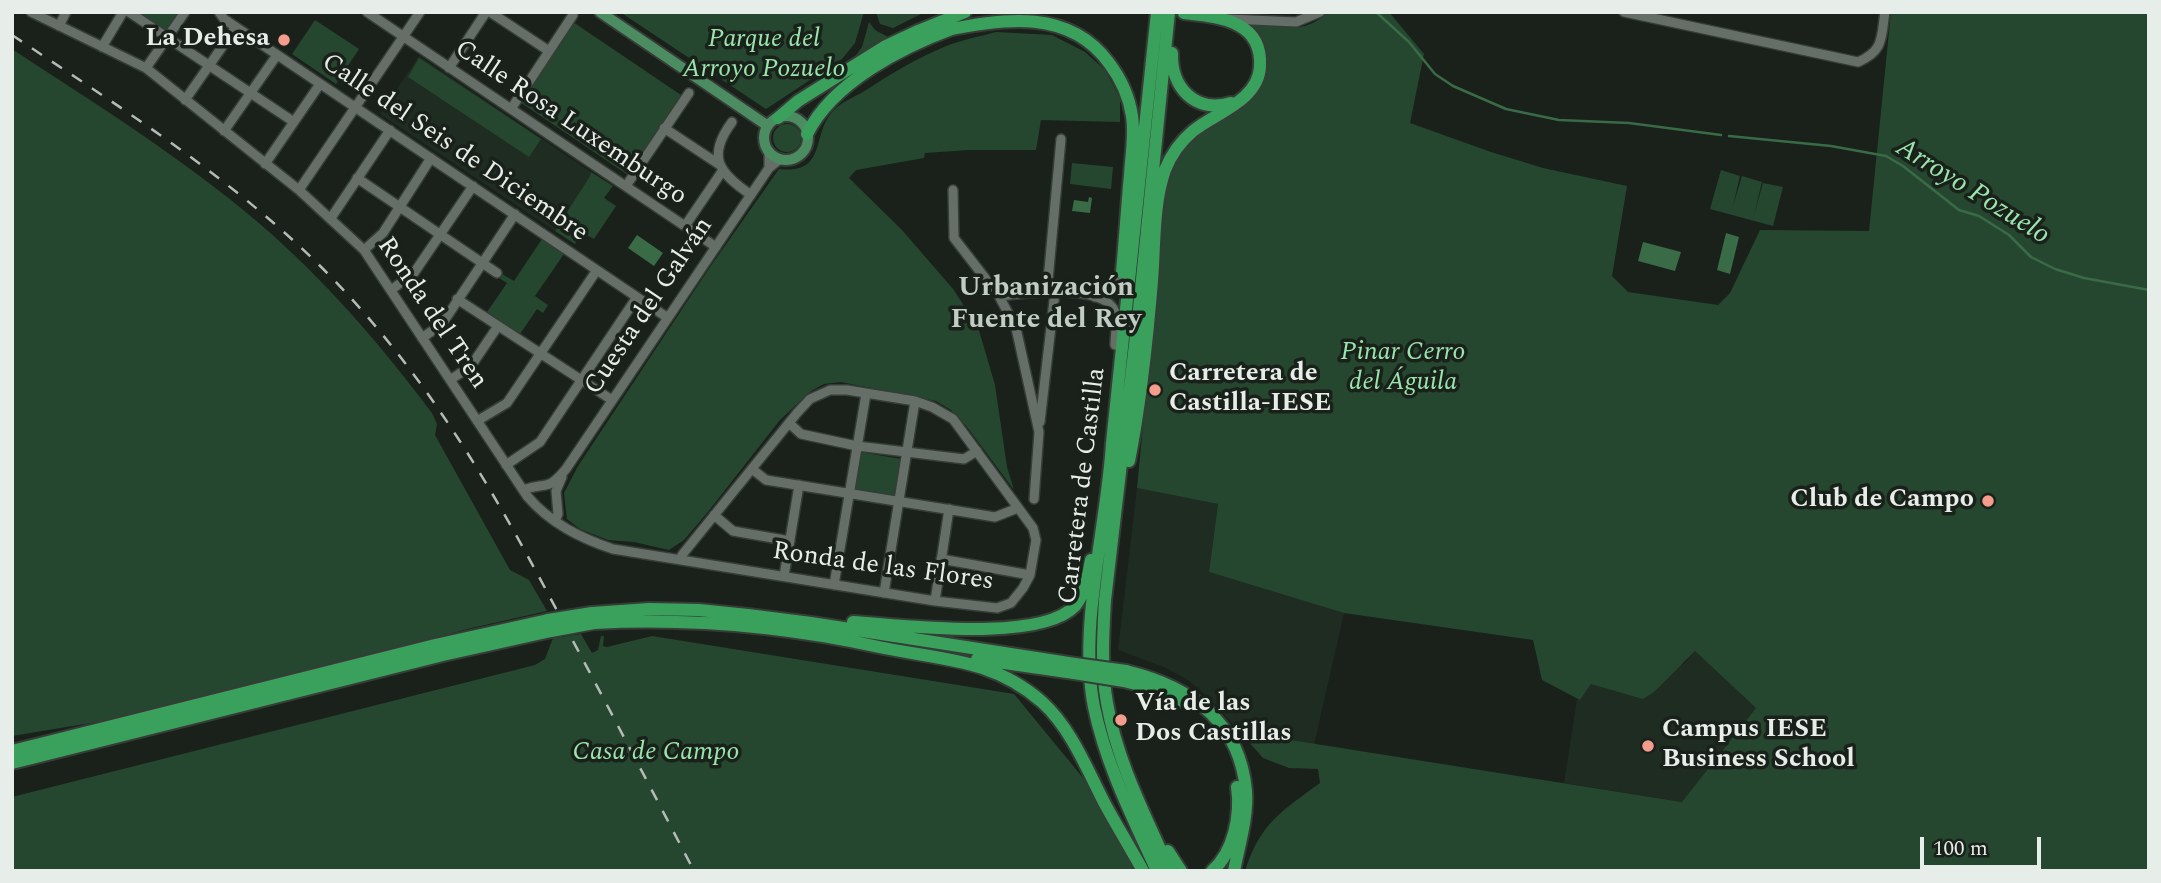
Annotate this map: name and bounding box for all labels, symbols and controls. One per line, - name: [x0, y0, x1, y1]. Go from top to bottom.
- place label: La Dehesa: [146, 24, 270, 56]
- park label: Parque del Arroyo Pozuelo: [683, 25, 845, 86]
- marker: La Dehesa: [276, 32, 292, 48]
- street label: Calle Rosa Luxemburgo: [448, 35, 692, 213]
- street label: Calle del Seis de Diciembre: [315, 48, 593, 250]
- water label: Arroyo Pozuelo: [1889, 132, 2055, 254]
- street label: Cuesta del Galván: [579, 212, 721, 402]
- street label: Ronda del Tren: [369, 232, 493, 396]
- district label: Urbanización Fuente del Rey: [951, 273, 1141, 339]
- park label: Pinar Cerro del Águila: [1340, 338, 1466, 400]
- place label: Carretera de Castilla-IESE: [1169, 359, 1332, 420]
- street label: Carretera de Castilla: [1054, 366, 1114, 606]
- marker: Carretera de Castilla-IESE: [1147, 382, 1163, 398]
- place label: Club de Campo: [1790, 485, 1974, 517]
- marker: Club de Campo: [1980, 493, 1996, 509]
- street label: Ronda de las Flores: [770, 537, 996, 599]
- place label: Vía de las Dos Castillas: [1135, 689, 1292, 750]
- marker: Vía de las Dos Castillas: [1113, 712, 1129, 728]
- place label: Campus IESE Business School: [1662, 715, 1855, 776]
- park label: Casa de Campo: [572, 738, 740, 770]
- marker: Campus IESE Business School: [1640, 738, 1656, 754]
- scale bar: [1923, 824, 2044, 868]
- text: 100 m: [1933, 833, 1988, 865]

